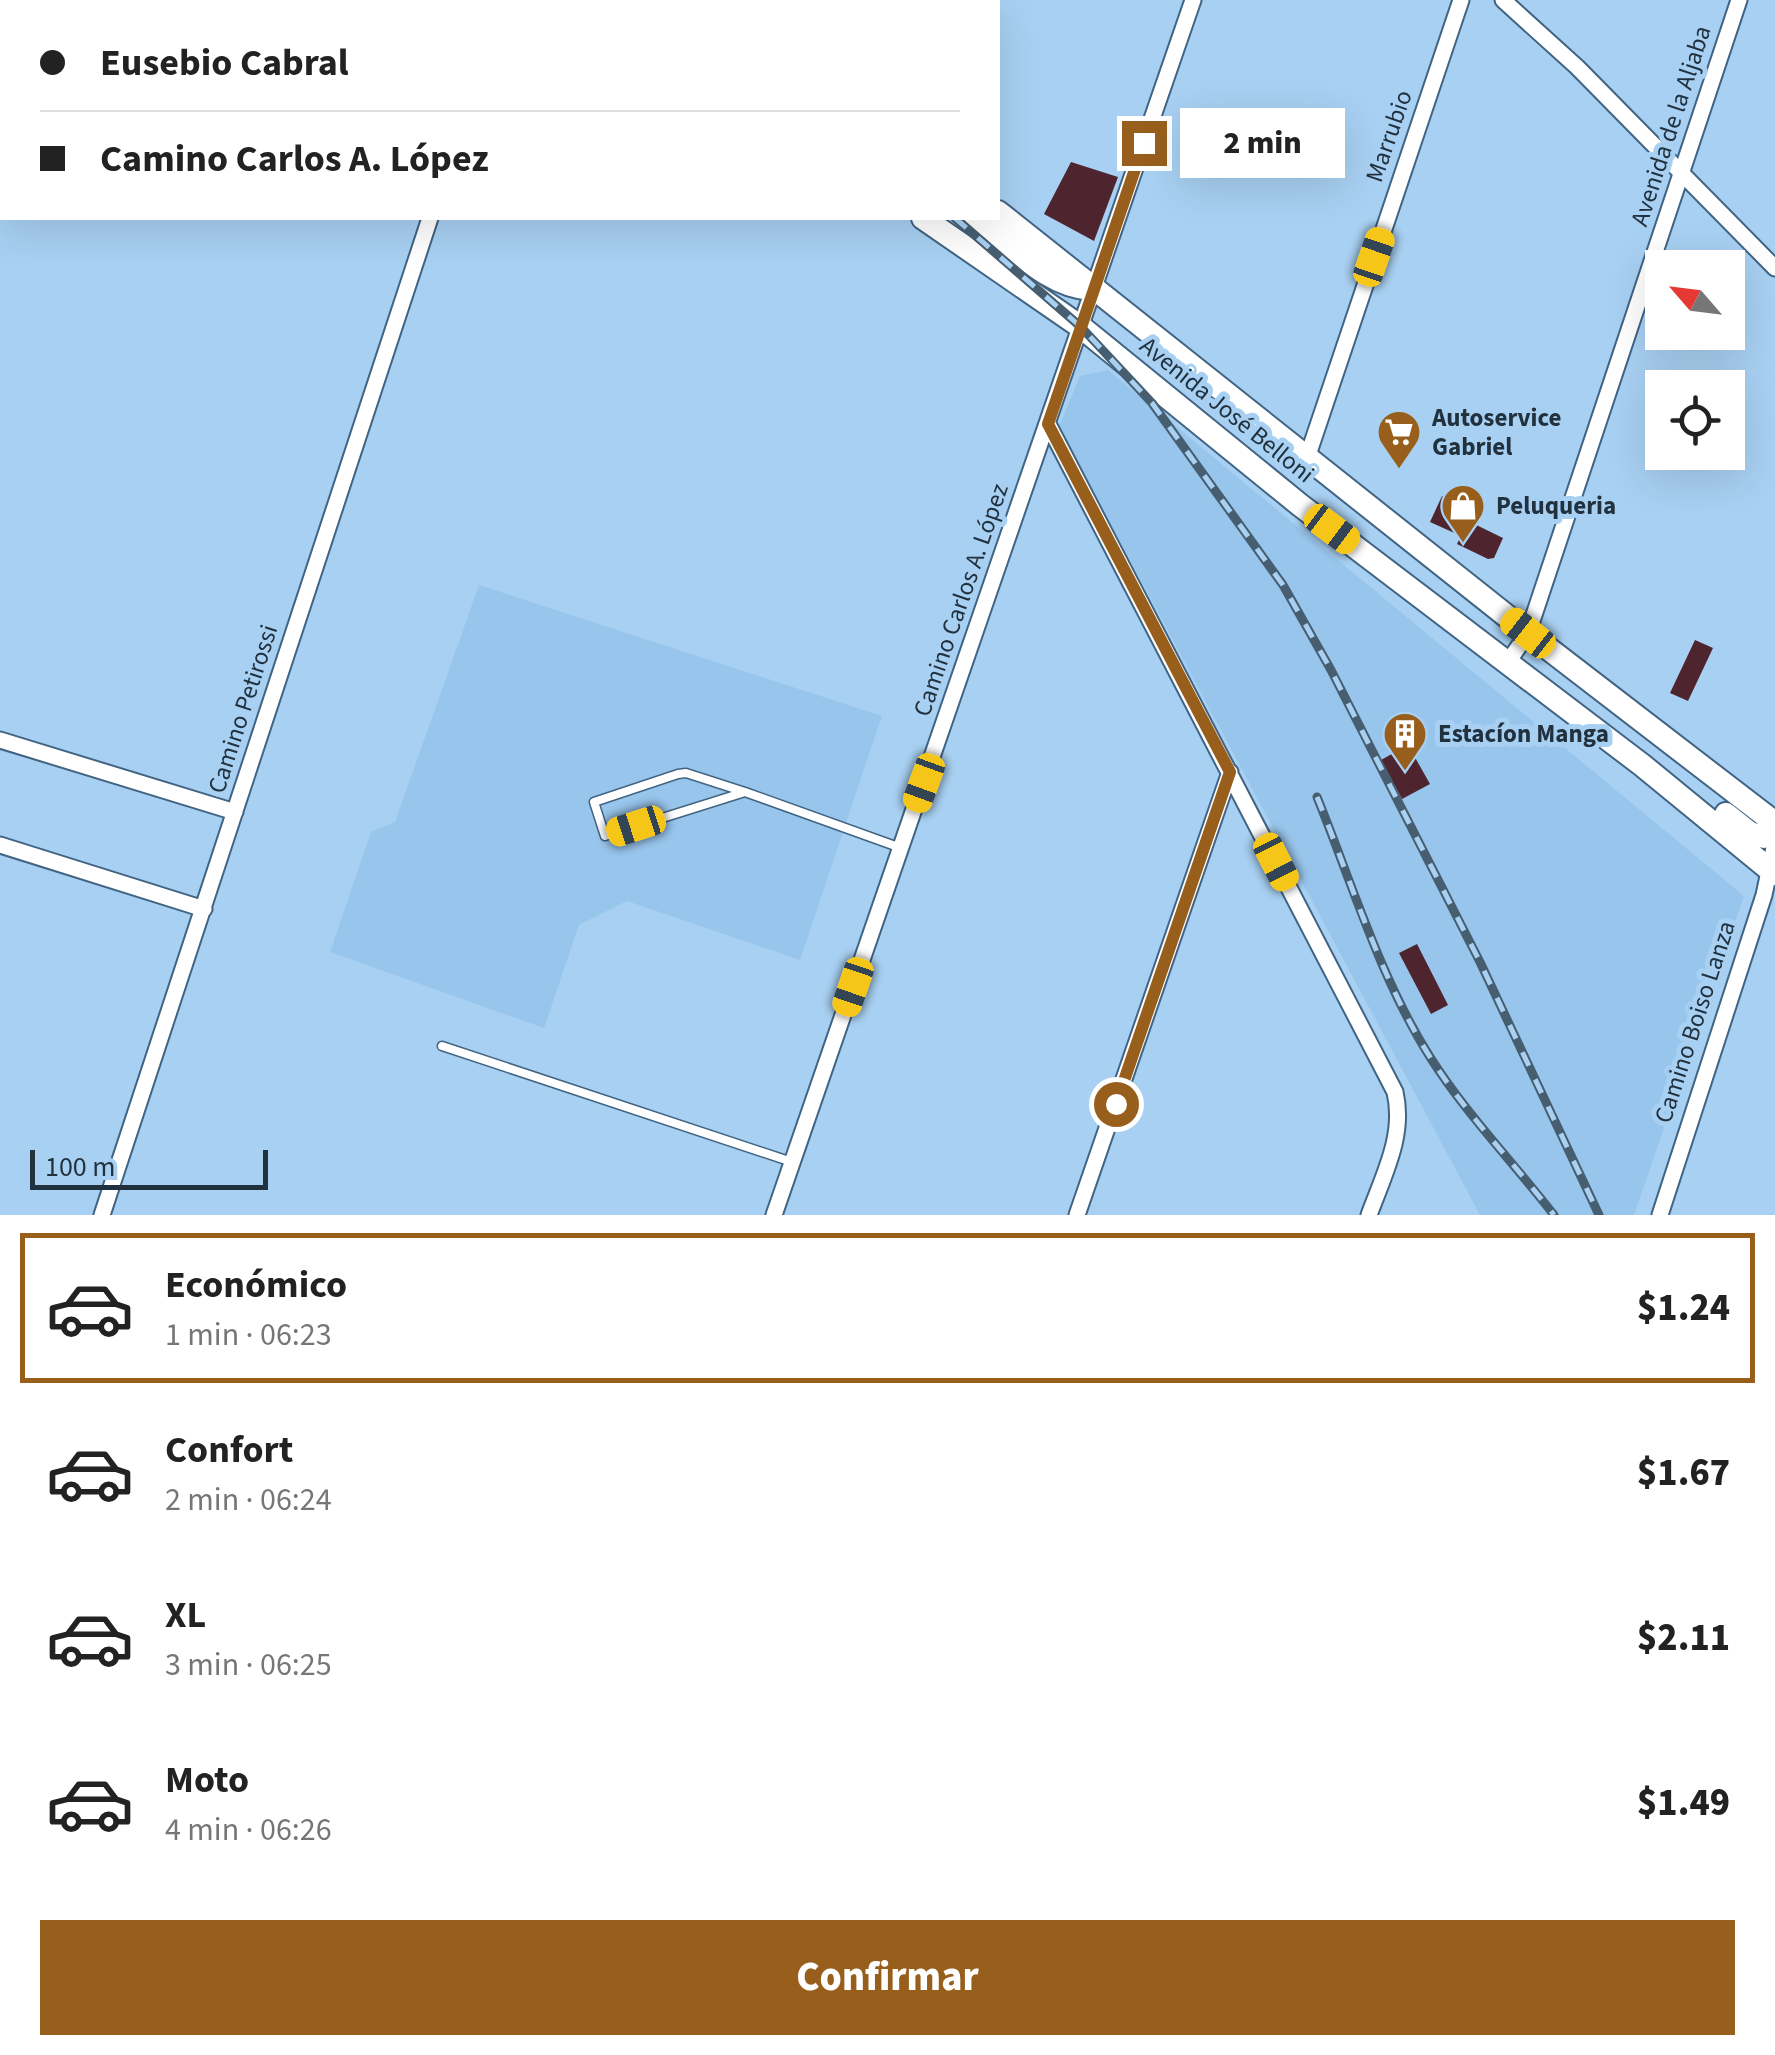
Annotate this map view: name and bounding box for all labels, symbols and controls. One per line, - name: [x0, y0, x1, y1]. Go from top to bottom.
- street label: Avenida de la Aljaba: [1622, 21, 1720, 231]
- text: Eusebio Cabral: [100, 36, 349, 90]
- street label: Marrubio: [1356, 85, 1422, 187]
- callout: 2 min: [1179, 108, 1344, 178]
- text: 2 min: [1223, 120, 1302, 166]
- route end: [1122, 121, 1167, 166]
- text: Camino Carlos A. López: [100, 132, 489, 186]
- car: [1350, 224, 1398, 290]
- north arrow: [1645, 250, 1745, 350]
- map controls: [1645, 250, 1745, 470]
- street label: Avenida José Belloni: [1132, 328, 1322, 492]
- button: locate: [1645, 370, 1745, 470]
- place label: Autoservice Gabriel: [1431, 400, 1561, 465]
- supermarket icon: Autoservice Gabriel: [1376, 409, 1422, 470]
- street label: Camino Carlos A. López: [904, 479, 1018, 721]
- shop icon: Peluqueria: [1440, 483, 1486, 544]
- place label: Peluqueria: [1496, 488, 1616, 524]
- car: [1299, 499, 1365, 559]
- car: [1495, 603, 1561, 663]
- street label: Camino Petirossi: [199, 620, 287, 798]
- building icon: Estacíon Manga: [1382, 711, 1428, 772]
- place label: Estacíon Manga: [1438, 716, 1609, 752]
- car: [900, 750, 948, 816]
- car: [603, 802, 669, 850]
- car: [1249, 828, 1303, 896]
- street label: Camino Boiso Lanza: [1645, 916, 1745, 1128]
- car: [829, 954, 877, 1020]
- route start: [1094, 1082, 1139, 1127]
- scale bar: [30, 1145, 268, 1190]
- text: 100 m: [45, 1147, 116, 1187]
- text: Económico: [165, 1258, 347, 1312]
- icon: car: [45, 1263, 135, 1353]
- text: $1.24: [1637, 1281, 1730, 1335]
- text: 1 min · 06:23: [165, 1312, 332, 1358]
- text: Confort: [165, 1423, 293, 1477]
- icon: car: [45, 1428, 135, 1518]
- text: $1.67: [1637, 1446, 1730, 1500]
- text: 2 min · 06:24: [165, 1477, 332, 1523]
- text: XL: [165, 1588, 206, 1642]
- icon: car: [45, 1593, 135, 1683]
- text: $2.11: [1637, 1611, 1730, 1665]
- text: 3 min · 06:25: [165, 1642, 332, 1688]
- text: Moto: [165, 1753, 249, 1807]
- icon: car: [45, 1758, 135, 1848]
- text: $1.49: [1637, 1776, 1730, 1830]
- text: 4 min · 06:26: [165, 1807, 332, 1853]
- button: Confirmar: [40, 1920, 1735, 2035]

